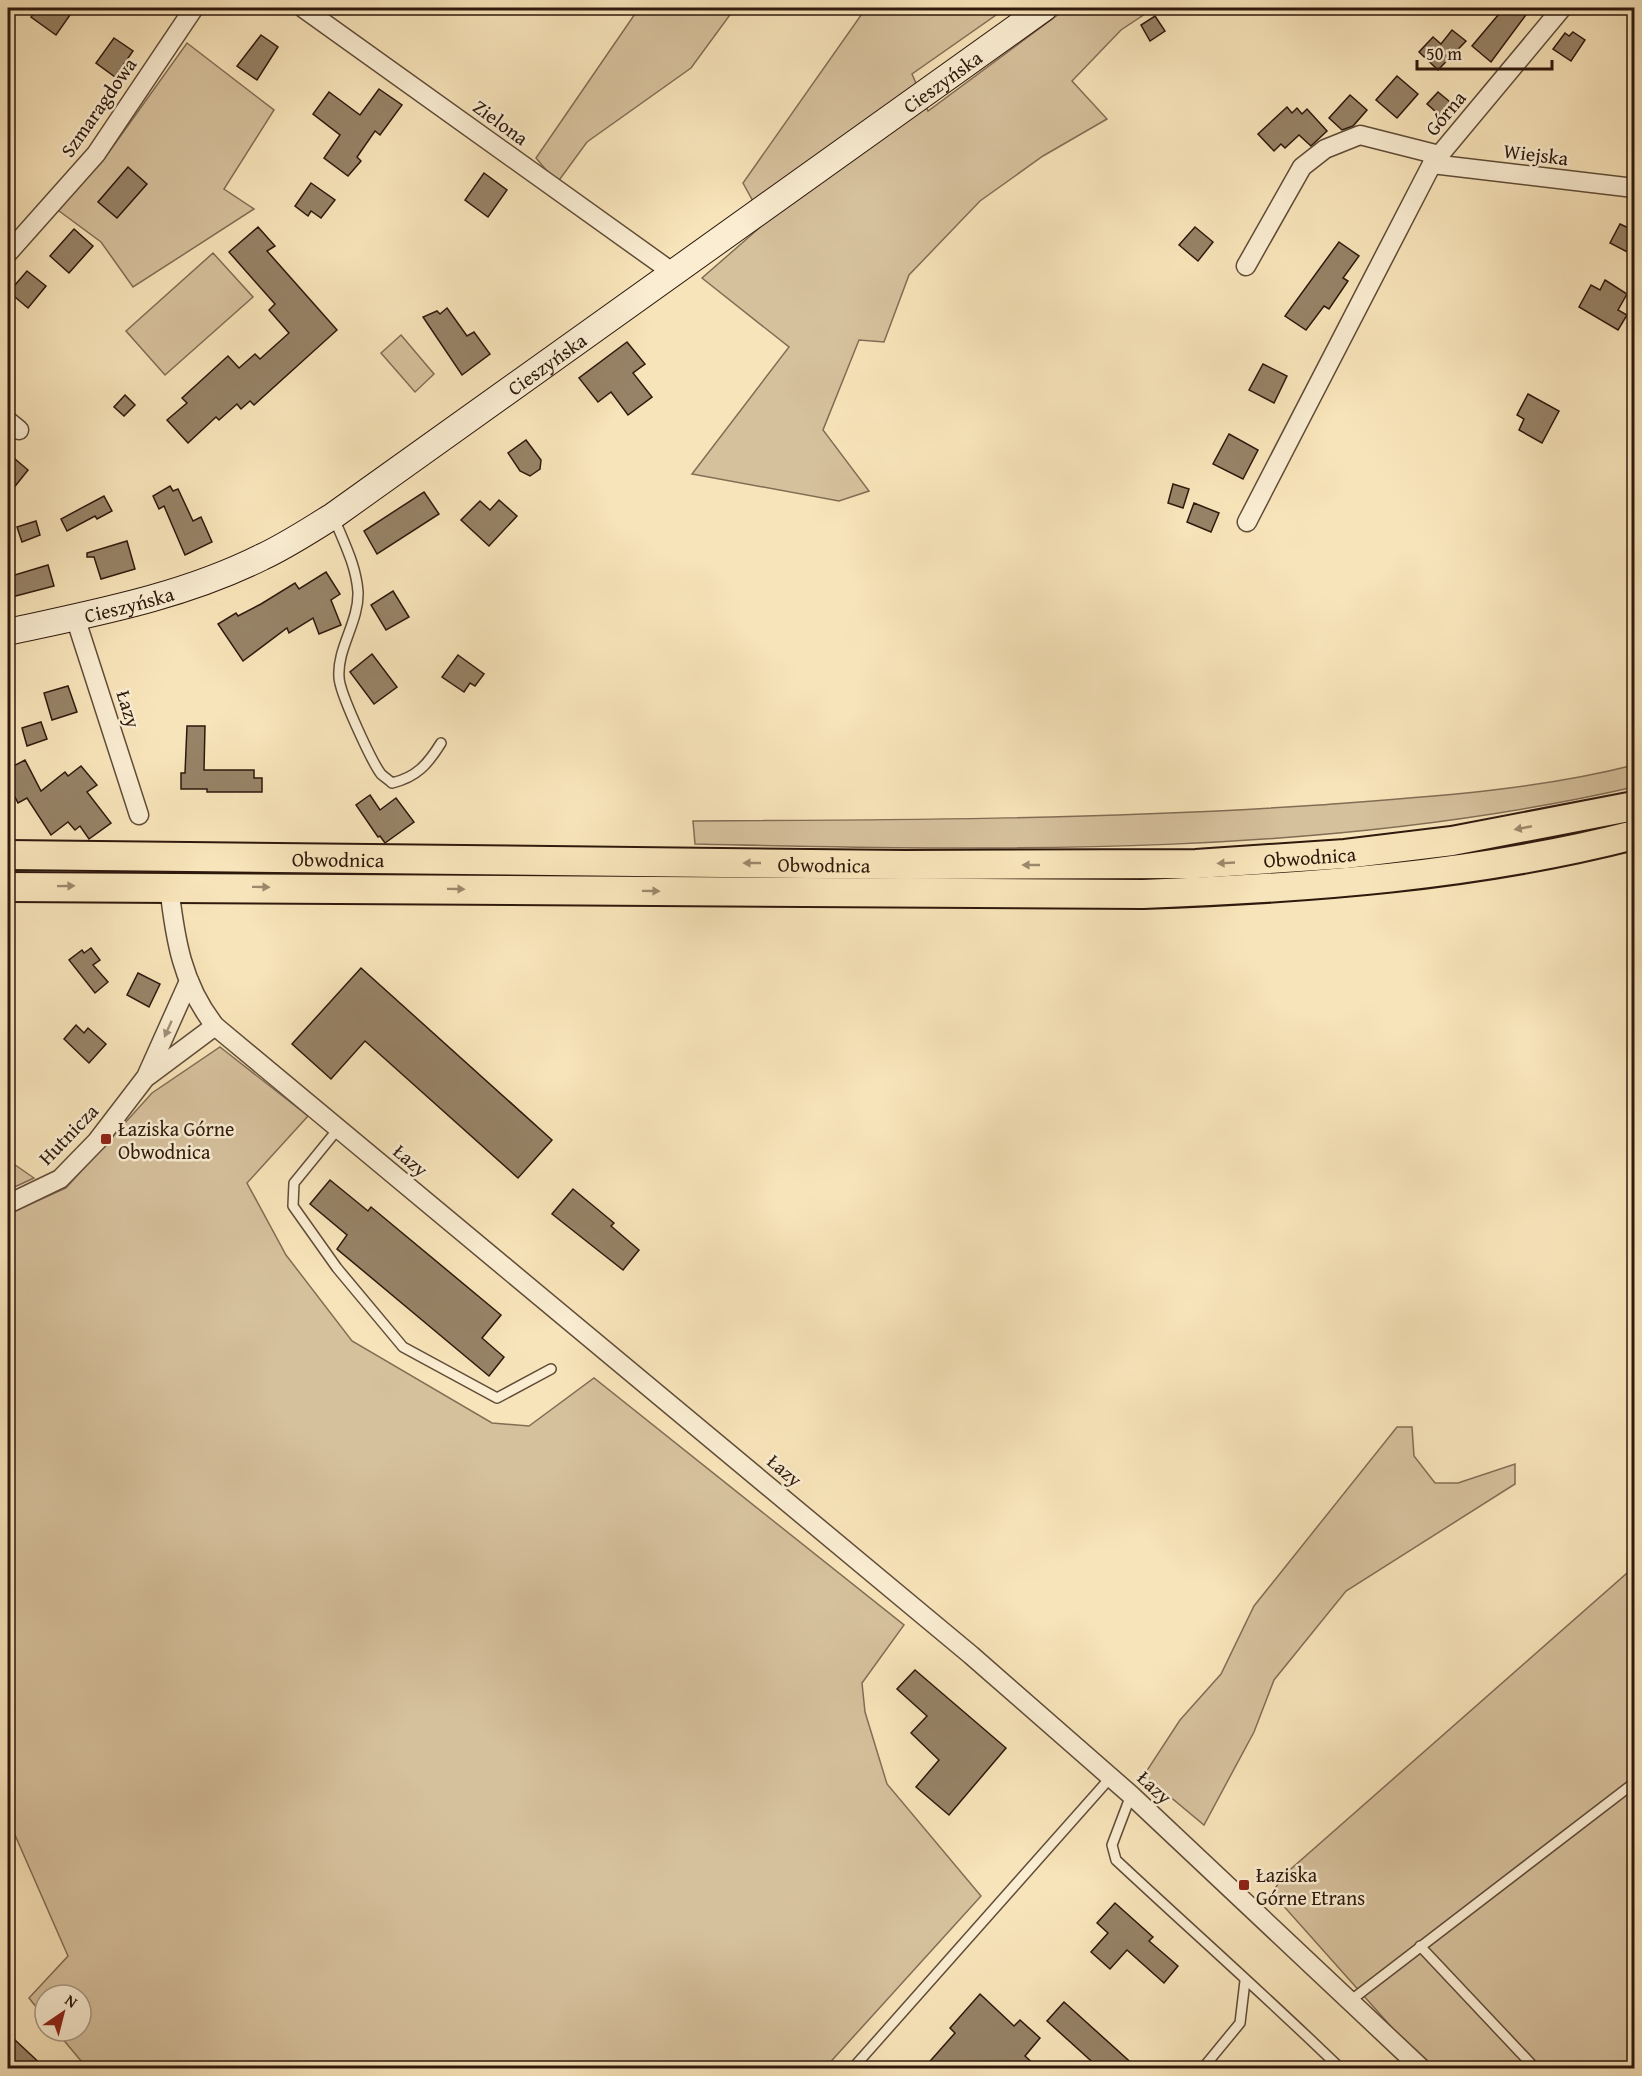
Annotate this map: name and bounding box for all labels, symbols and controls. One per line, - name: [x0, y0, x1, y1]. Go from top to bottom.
- scale bar: [1417, 33, 1552, 71]
- text: 50 m: [1426, 40, 1462, 67]
- street label: Cieszyńska: [896, 42, 988, 119]
- street label: Szmaragdowa: [53, 51, 143, 163]
- street label: Górna: [1418, 84, 1473, 142]
- street label: Zielona: [467, 92, 535, 152]
- street label: Wiejska: [1502, 136, 1571, 172]
- street label: Cieszyńska: [501, 325, 593, 402]
- street label: Cieszyńska: [81, 578, 178, 629]
- street label: Łazy: [110, 687, 148, 731]
- one-way arrow: [1514, 824, 1533, 833]
- street label: Obwodnica: [1263, 838, 1358, 874]
- street label: Obwodnica: [292, 844, 385, 874]
- street label: Obwodnica: [778, 849, 871, 879]
- one-way arrow: [1216, 858, 1235, 867]
- one-way arrow: [742, 859, 761, 868]
- one-way arrow: [1021, 860, 1040, 870]
- one-way arrow: [56, 882, 75, 891]
- one-way arrow: [251, 882, 270, 892]
- one-way arrow: [446, 884, 465, 894]
- one-way arrow: [641, 886, 660, 896]
- one-way arrow: [162, 1020, 172, 1038]
- street label: Hutnicza: [31, 1097, 105, 1171]
- place label: Łaziska Górne Obwodnica: [118, 1114, 234, 1166]
- marker: Łaziska Górne Obwodnica: [99, 1132, 113, 1146]
- street label: Łazy: [387, 1137, 435, 1183]
- street label: Łazy: [761, 1447, 809, 1493]
- street label: Łazy: [1131, 1763, 1179, 1811]
- place label: Łaziska Górne Etrans: [1256, 1860, 1365, 1912]
- marker: Łaziska Górne Etrans: [1237, 1878, 1251, 1892]
- north arrow: [33, 1983, 93, 2043]
- text: N: [60, 1988, 83, 2014]

